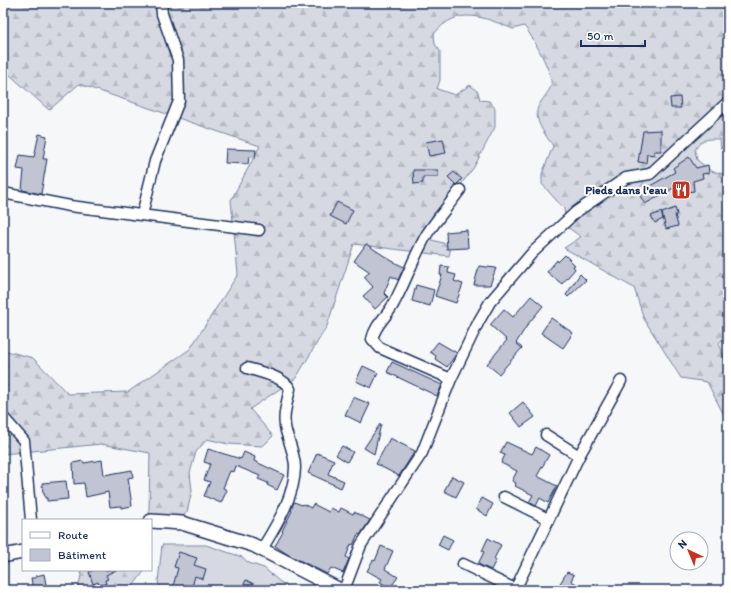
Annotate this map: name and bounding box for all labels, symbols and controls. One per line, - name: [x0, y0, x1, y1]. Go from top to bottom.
- scale bar: [581, 22, 645, 48]
- text: 50 m: [587, 29, 613, 43]
- restaurant icon: Pieds dans l'eau: [670, 179, 692, 201]
- place label: Pieds dans l'eau: [585, 183, 667, 197]
- legend: [22, 519, 152, 571]
- text: Route: [58, 528, 88, 542]
- north arrow: [669, 531, 709, 571]
- text: N: [675, 537, 690, 551]
- text: Bâtiment: [58, 548, 107, 562]

